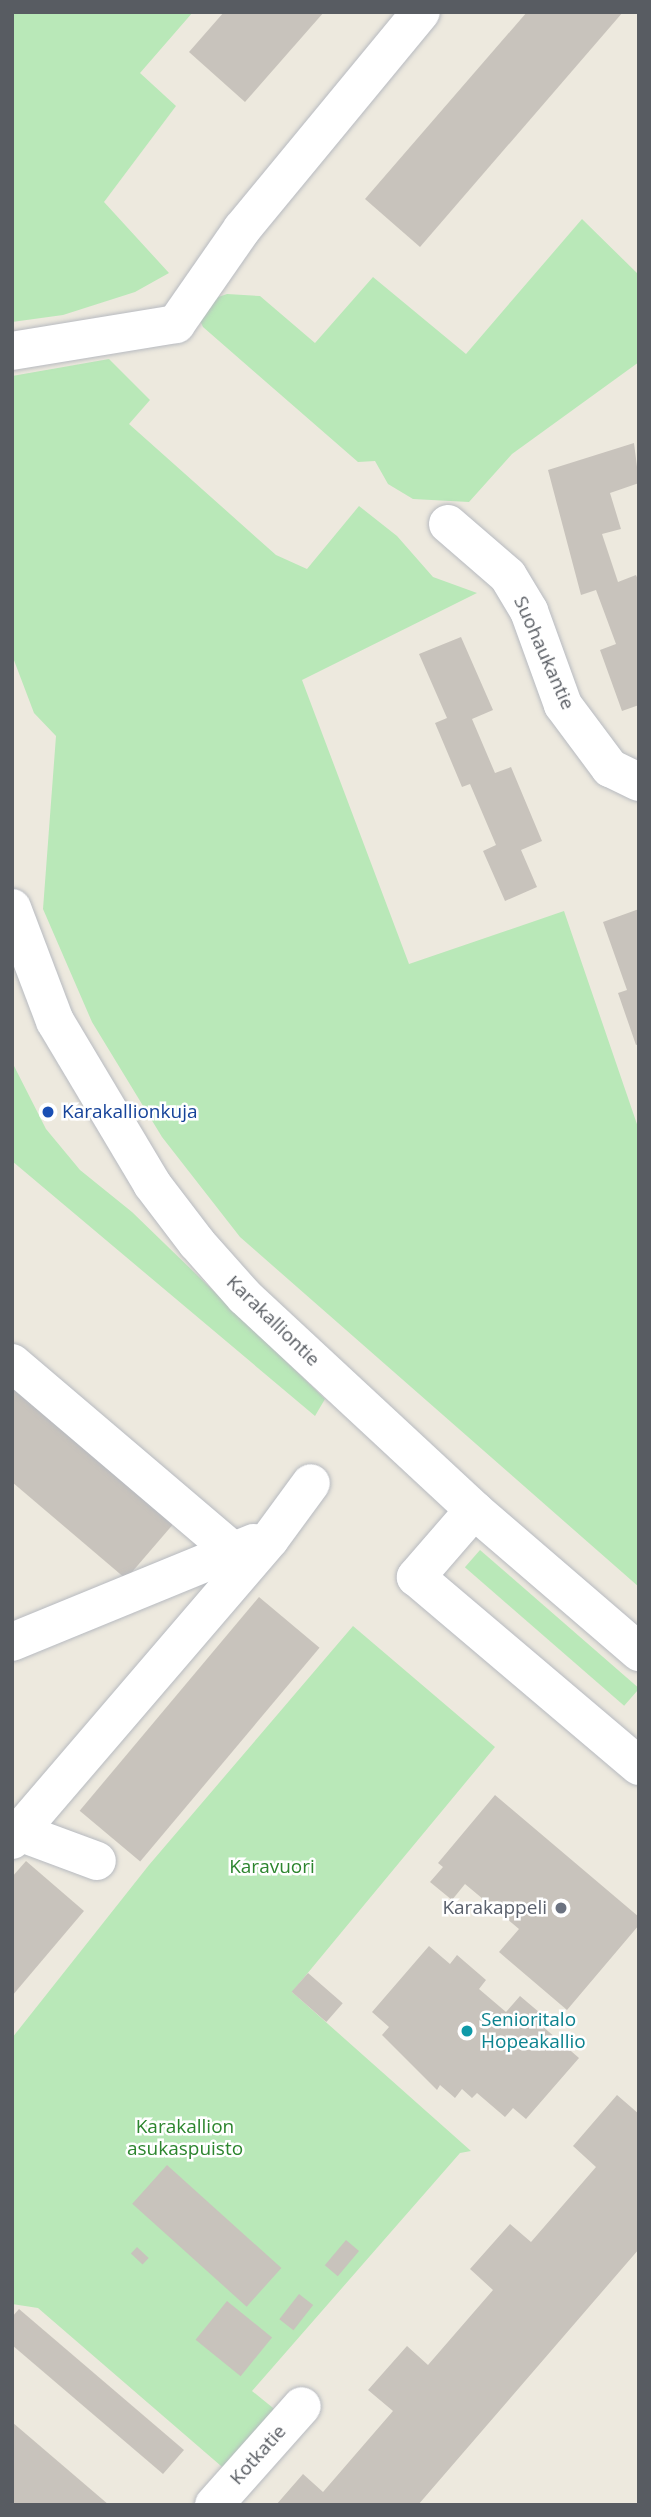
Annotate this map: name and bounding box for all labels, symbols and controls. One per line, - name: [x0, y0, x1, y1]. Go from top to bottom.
- street label: Suohaukantie: [509, 593, 579, 713]
- place label: Karakallionkuja: [62, 1101, 198, 1123]
- marker: Karakallionkuja: [40, 1104, 56, 1120]
- street label: Karakalliontie: [222, 1271, 324, 1371]
- park label: Karavuori: [229, 1856, 315, 1878]
- place label: Karakappeli: [442, 1897, 547, 1919]
- marker: Karakappeli: [553, 1900, 569, 1916]
- place label: Senioritalo Hopeakallio: [481, 2009, 586, 2053]
- marker: Senioritalo Hopeakallio: [459, 2023, 475, 2039]
- park label: Karakallion asukaspuisto: [127, 2116, 243, 2160]
- street label: Kotkatie: [225, 2420, 291, 2490]

